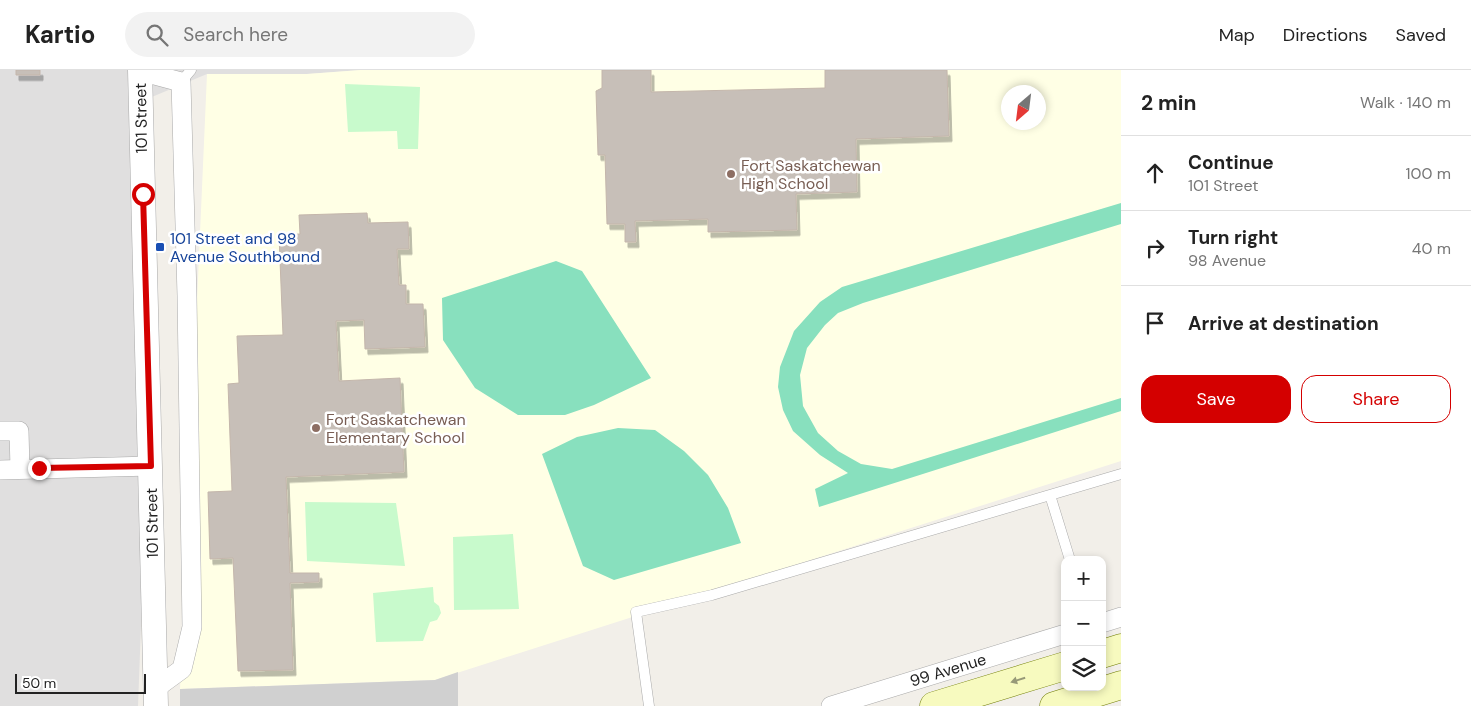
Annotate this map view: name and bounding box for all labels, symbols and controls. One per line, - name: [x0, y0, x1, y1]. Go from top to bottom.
- search box: [125, 12, 475, 57]
- text: Kartio: [25, 19, 95, 50]
- icon: search: [143, 21, 171, 49]
- text: Search here: [183, 22, 288, 47]
- text: Map: [1219, 23, 1255, 47]
- text: Directions: [1283, 23, 1368, 47]
- text: Saved: [1396, 23, 1446, 47]
- street label: 101 Street: [130, 83, 152, 153]
- north arrow: [1001, 85, 1046, 130]
- text: 2 min: [1141, 89, 1197, 117]
- text: Walk · 140 m: [1360, 92, 1451, 113]
- text: Continue: [1188, 150, 1274, 175]
- place label: Fort Saskatchewan High School: [741, 155, 881, 194]
- icon: ahead: [1141, 159, 1169, 187]
- text: 100 m: [1406, 163, 1451, 184]
- marker: Fort Saskatchewan High School: [725, 168, 737, 180]
- text: 101 Street: [1188, 175, 1259, 196]
- route start: [132, 183, 155, 206]
- text: Turn right: [1188, 225, 1278, 250]
- place label: 101 Street and 98 Avenue Southbound: [170, 228, 320, 267]
- icon: right: [1141, 234, 1169, 262]
- text: 40 m: [1412, 238, 1451, 259]
- marker: 101 Street and 98 Avenue Southbound: [154, 241, 166, 253]
- text: 98 Avenue: [1188, 250, 1266, 271]
- icon: arrive: [1141, 309, 1169, 337]
- text: Arrive at destination: [1188, 311, 1379, 336]
- button: Save: [1141, 375, 1291, 423]
- button: Share: [1301, 375, 1451, 423]
- place label: Fort Saskatchewan Elementary School: [326, 409, 466, 448]
- marker: Fort Saskatchewan Elementary School: [310, 422, 322, 434]
- route end: [28, 457, 51, 480]
- street label: 101 Street: [141, 488, 163, 558]
- map controls: [1061, 556, 1106, 691]
- button: +: [1061, 556, 1106, 601]
- button: −: [1061, 601, 1106, 646]
- button: layers: [1061, 646, 1106, 691]
- street label: 99 Avenue: [907, 648, 989, 692]
- scale bar: [15, 671, 146, 694]
- text: 50 m: [22, 674, 56, 692]
- one-way arrow: [1011, 677, 1026, 684]

